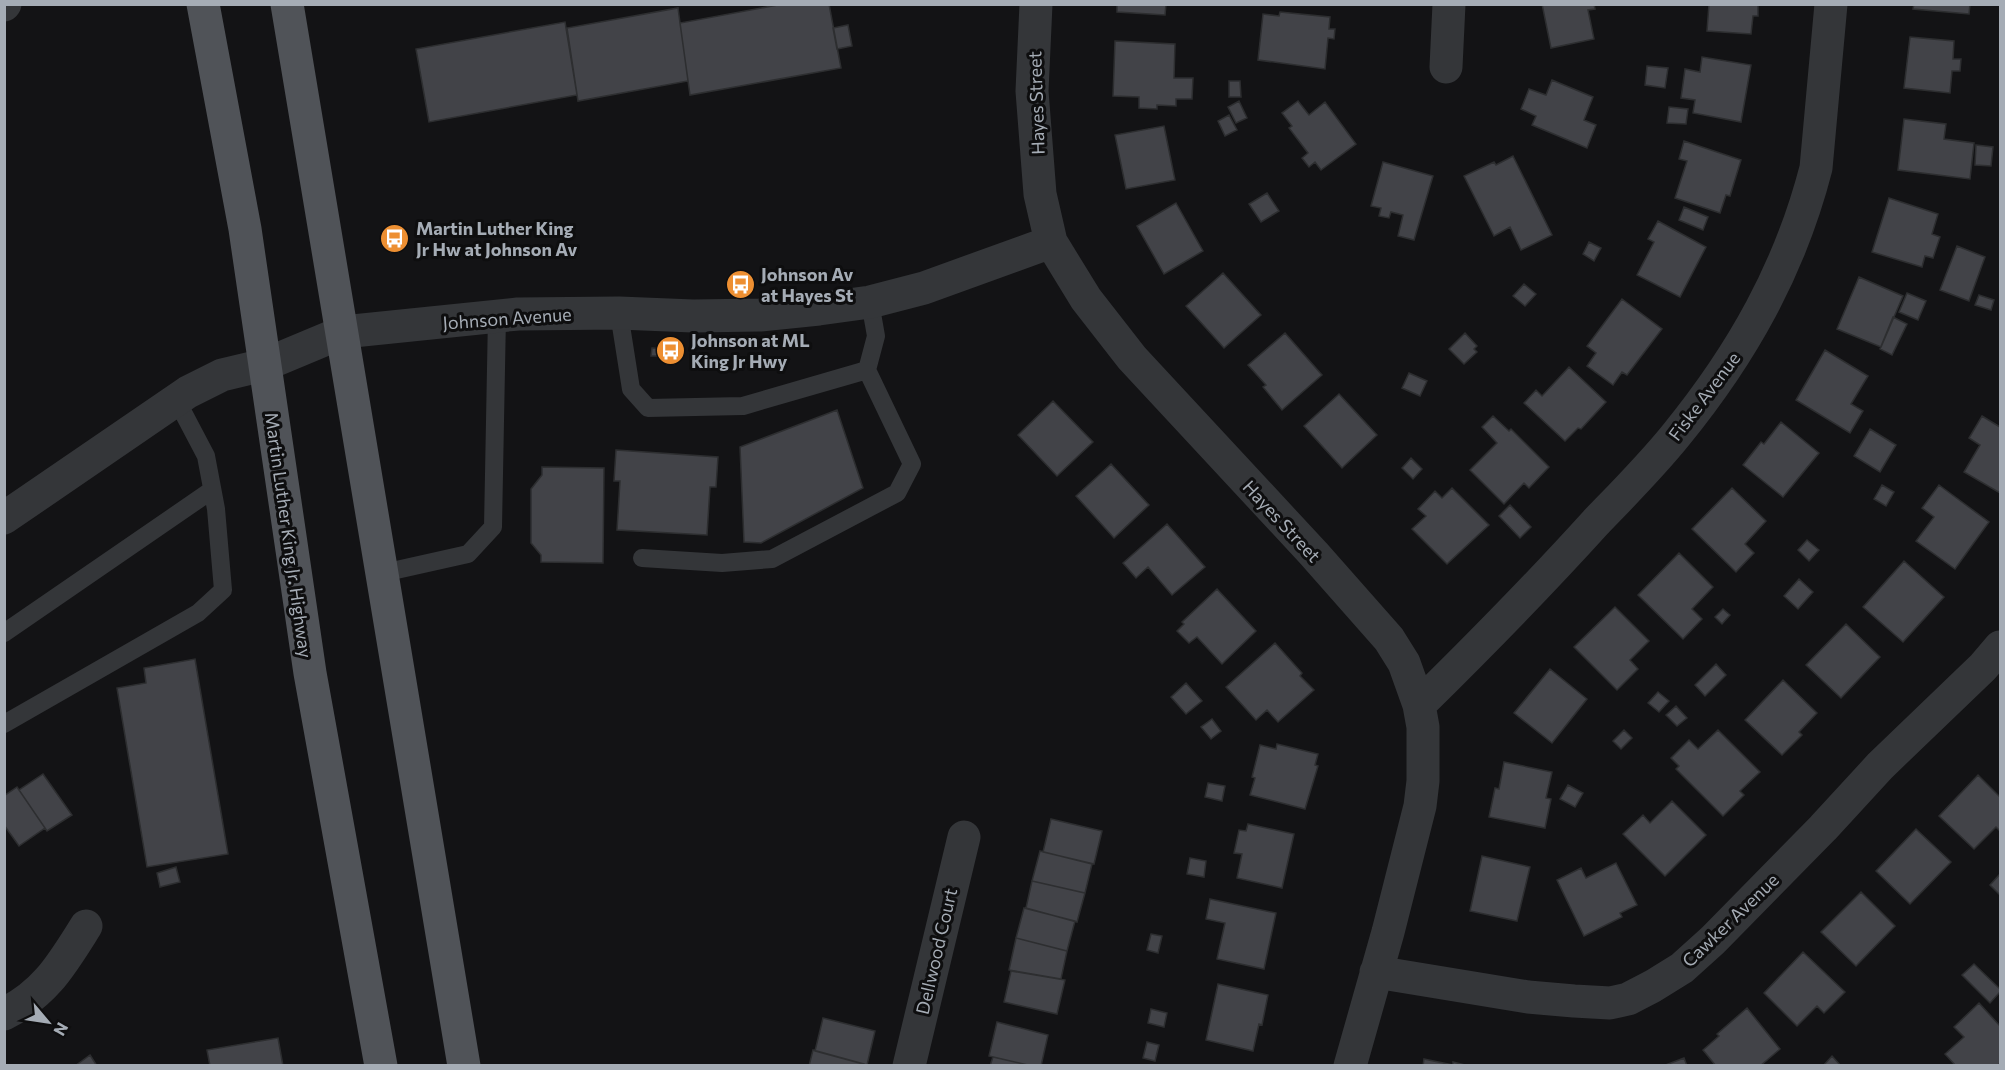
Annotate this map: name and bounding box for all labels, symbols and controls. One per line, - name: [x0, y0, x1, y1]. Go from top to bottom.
- street label: Hayes Street: [1023, 51, 1049, 155]
- place label: Martin Luther King Jr Hw at Johnson Av: [416, 217, 577, 260]
- bus stop icon: Martin Luther King Jr Hw at Johnson Av: [379, 222, 411, 254]
- place label: Johnson Av at Hayes St: [761, 263, 854, 306]
- bus stop icon: Johnson Av at Hayes St: [724, 268, 756, 300]
- street label: Johnson Avenue: [442, 303, 572, 333]
- place label: Johnson at ML King Jr Hwy: [691, 329, 810, 372]
- bus stop icon: Johnson at ML King Jr Hwy: [654, 334, 686, 366]
- street label: Fiske Avenue: [1663, 347, 1745, 445]
- street label: Martin Luther King Jr. Highway: [261, 411, 317, 659]
- street label: Hayes Street: [1239, 476, 1325, 566]
- street label: Cawker Avenue: [1677, 869, 1783, 971]
- street label: Dellwood Court: [911, 886, 961, 1016]
- north arrow: [18, 992, 78, 1052]
- text: N: [50, 1020, 73, 1039]

